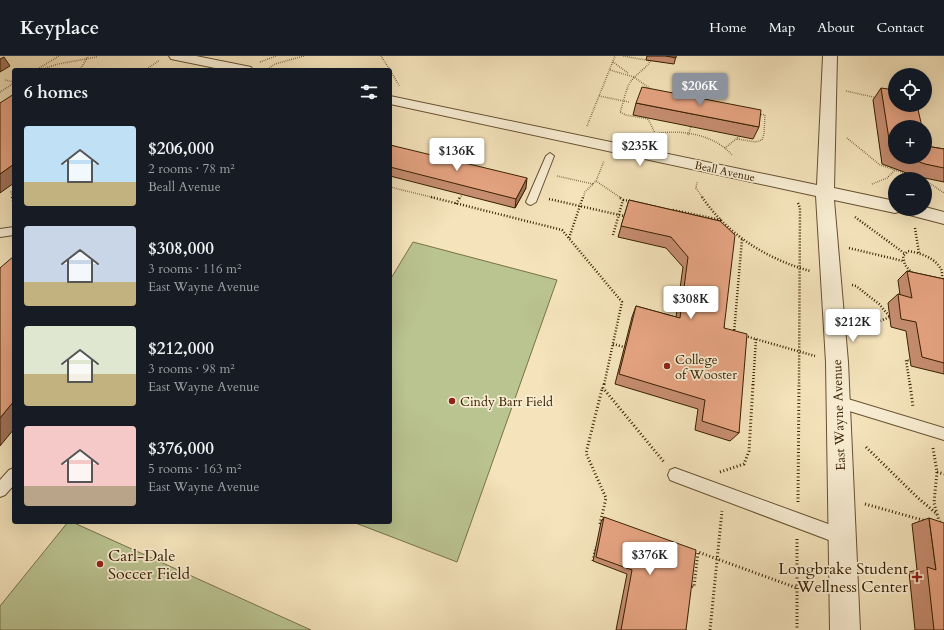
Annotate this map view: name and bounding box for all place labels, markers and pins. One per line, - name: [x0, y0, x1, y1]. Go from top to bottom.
- pin: $206K: [672, 73, 728, 107]
- pin: $235K: [612, 133, 668, 167]
- pin: $136K: [429, 138, 485, 172]
- pin: $308K: [663, 286, 719, 320]
- pin: $212K: [825, 309, 881, 343]
- place label: College of Wooster: [675, 351, 737, 384]
- marker: College of Wooster: [662, 361, 672, 371]
- place label: Cindy Barr Field: [460, 393, 553, 411]
- marker: Cindy Barr Field: [447, 396, 457, 406]
- pin: $376K: [622, 542, 678, 576]
- place label: Carl-Dale Soccer Field: [108, 545, 191, 585]
- place label: Longbrake Student Wellness Center: [778, 558, 908, 598]
- marker: Carl-Dale Soccer Field: [95, 559, 105, 569]
- marker: Longbrake Student Wellness Center: [911, 571, 923, 583]

